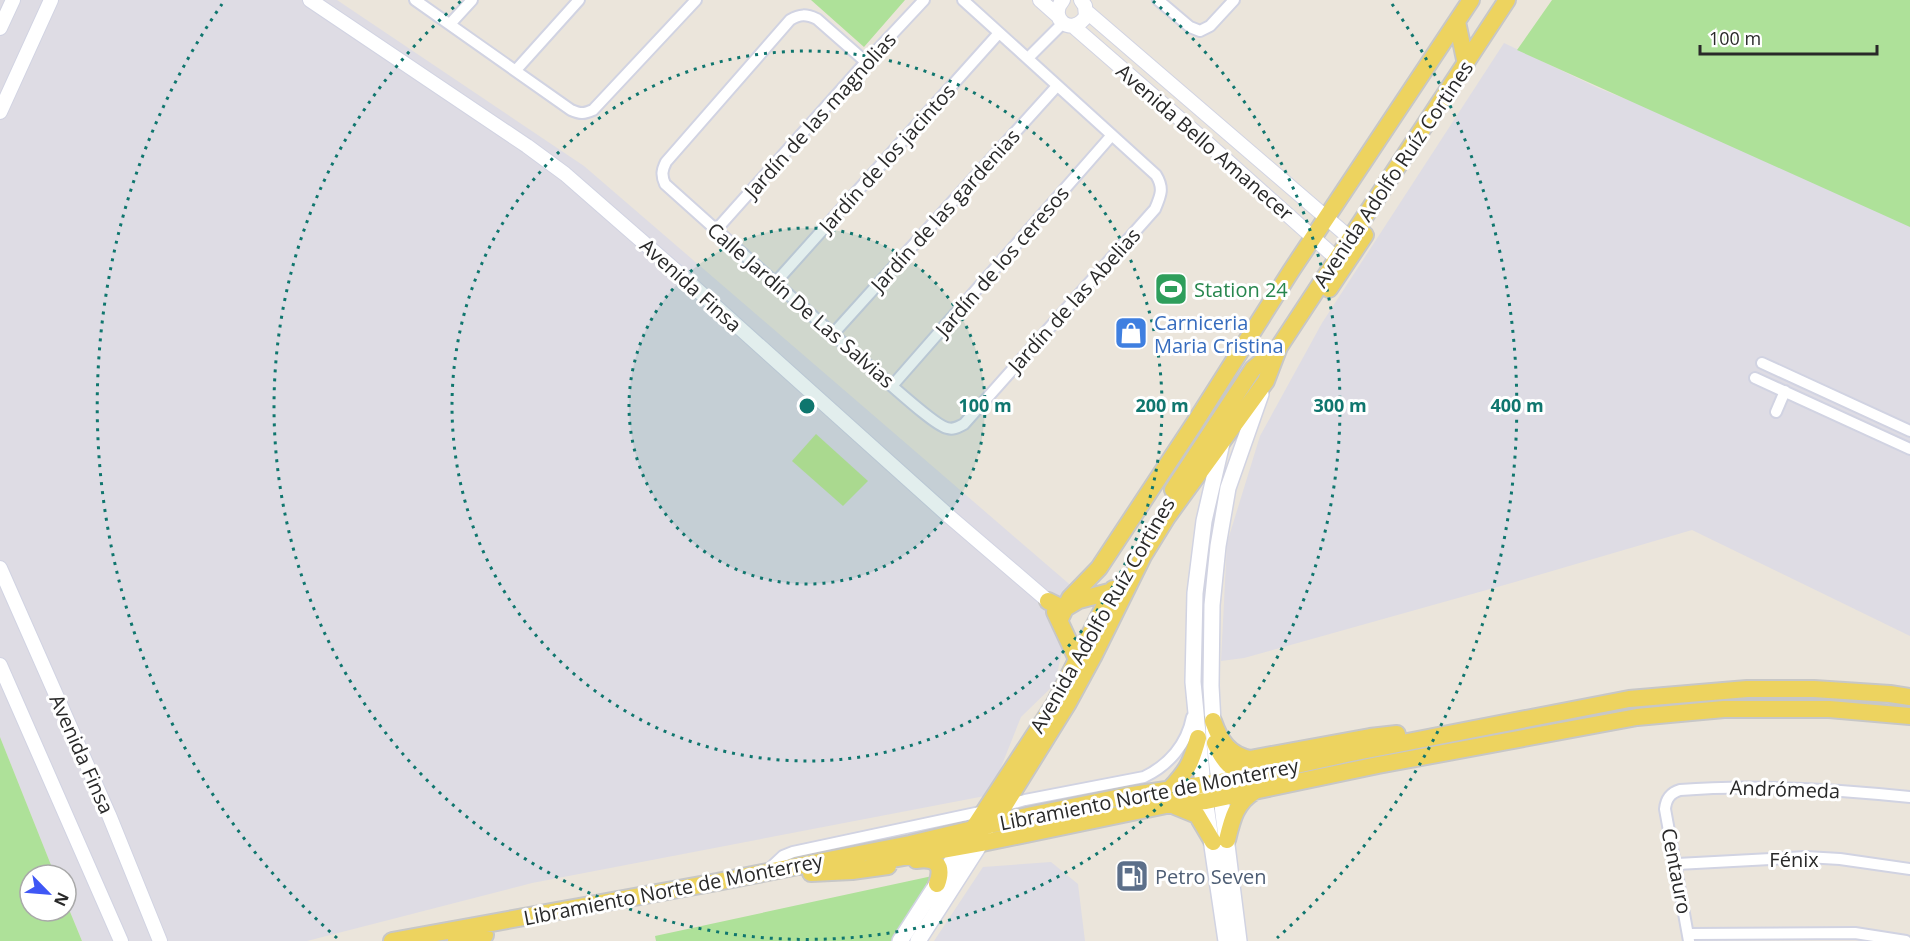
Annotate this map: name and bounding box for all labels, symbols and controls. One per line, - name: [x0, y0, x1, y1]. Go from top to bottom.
- scale bar: [1700, 18, 1877, 56]
- street label: Jardín de las magnolias: [737, 26, 902, 205]
- text: 100 m: [1709, 26, 1761, 50]
- street label: Avenida Adolfo Ruíz Cortines: [1307, 55, 1479, 293]
- street label: Avenida Bello Amanecer: [1111, 58, 1299, 226]
- street label: Jardín de los jacintos: [812, 78, 961, 240]
- street label: Jardín de las gardenias: [863, 123, 1025, 299]
- street label: Jardín de los ceresos: [928, 180, 1075, 344]
- street label: Calle Jardín De Las Salvias: [702, 216, 900, 394]
- street label: Jardín de las Abelias: [1000, 222, 1146, 380]
- street label: Avenida Finsa: [634, 232, 748, 338]
- sports icon: Station 24: [1153, 271, 1189, 307]
- place label: Station 24: [1194, 276, 1288, 303]
- place label: Carniceria Maria Cristina: [1154, 309, 1284, 359]
- shop icon: Carniceria Maria Cristina: [1113, 315, 1149, 351]
- text: 100 m: [958, 393, 1012, 417]
- text: 200 m: [1135, 393, 1189, 417]
- text: 300 m: [1313, 393, 1367, 417]
- text: 400 m: [1490, 393, 1544, 417]
- centre of rings: [797, 396, 817, 416]
- street label: Avenida Adolfo Ruíz Cortines: [1023, 492, 1181, 738]
- street label: Avenida Finsa: [44, 690, 120, 818]
- street label: Libramiento Norte de Monterrey: [997, 752, 1302, 836]
- street label: Andrómeda: [1729, 774, 1841, 804]
- street label: Centauro: [1655, 826, 1699, 916]
- street label: Fénix: [1769, 846, 1819, 873]
- street label: Libramiento Norte de Monterrey: [521, 847, 826, 931]
- fuel station icon: Petro Seven: [1114, 858, 1150, 894]
- north arrow: [18, 863, 78, 923]
- place label: Petro Seven: [1155, 863, 1266, 890]
- text: N: [49, 889, 74, 910]

